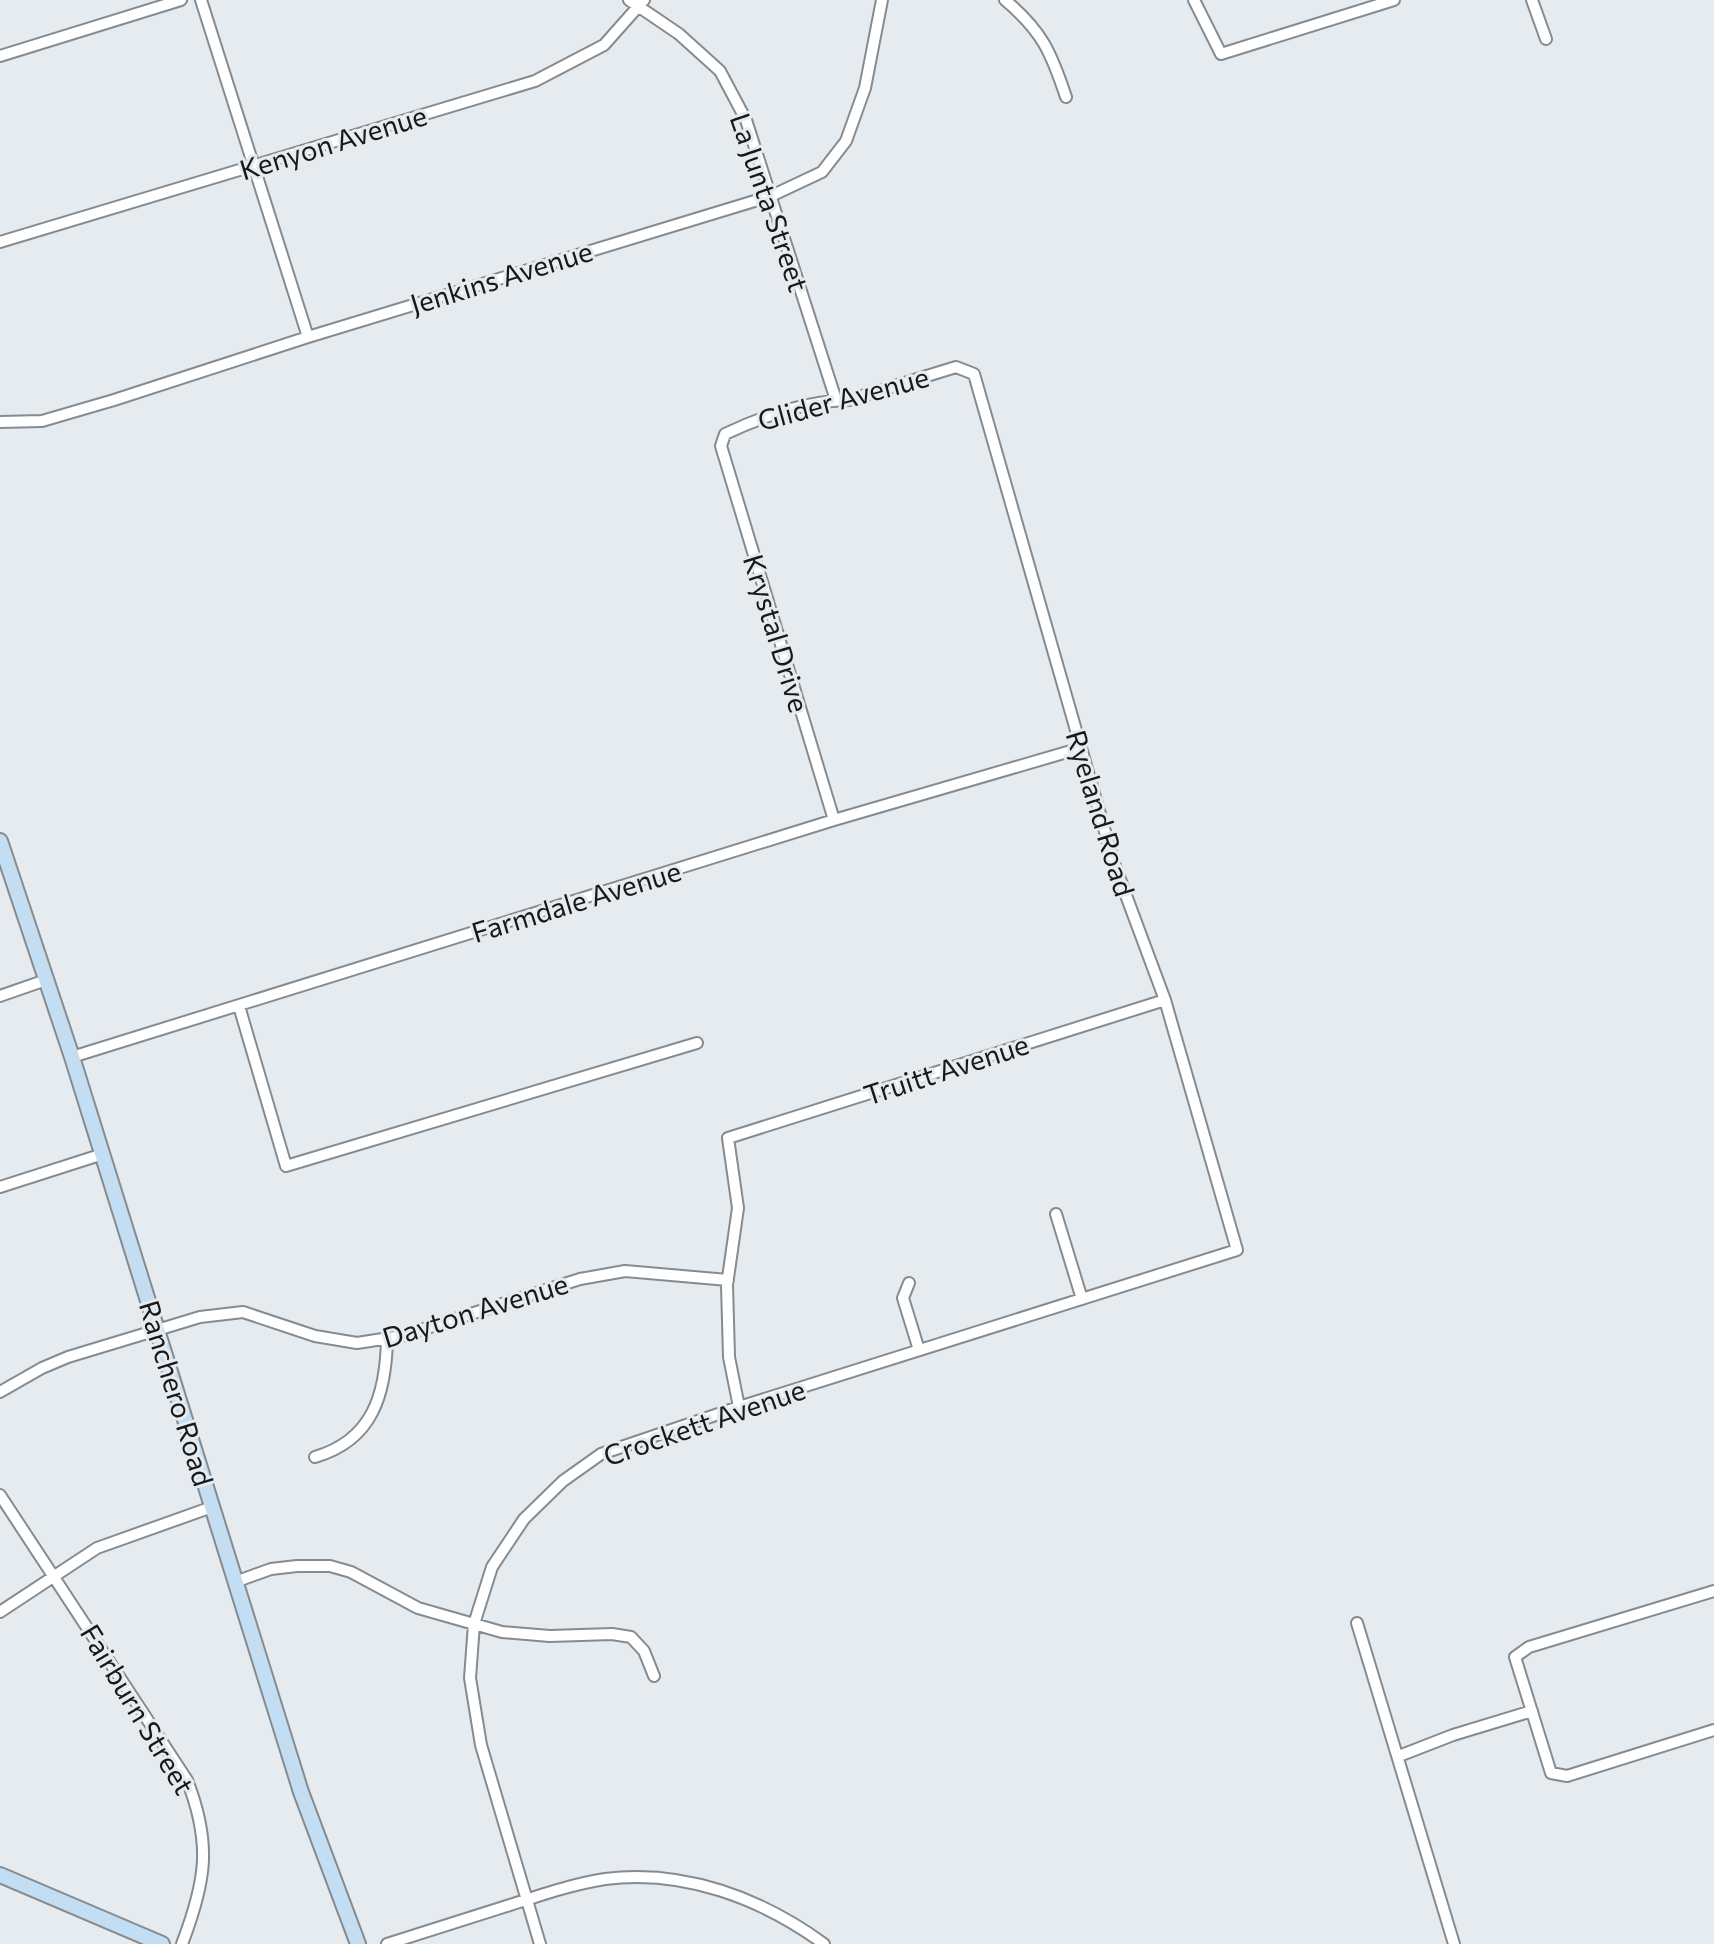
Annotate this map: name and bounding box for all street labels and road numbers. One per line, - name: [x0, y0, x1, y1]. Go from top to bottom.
- street label: Kenyon Avenue: [235, 97, 431, 187]
- street label: La Junta Street: [724, 108, 816, 296]
- street label: Jenkins Avenue: [406, 233, 596, 321]
- street label: Glider Avenue: [754, 359, 932, 437]
- street label: Krystal Drive: [737, 550, 817, 716]
- street label: Ryeland Road: [1060, 726, 1142, 900]
- street label: Farmdale Avenue: [467, 853, 685, 949]
- street label: Truitt Avenue: [859, 1026, 1033, 1112]
- street label: Dayton Avenue: [378, 1266, 572, 1354]
- street label: Ranchero Road: [133, 1296, 221, 1490]
- street label: Crockett Avenue: [599, 1372, 809, 1472]
- street label: Fairburn Street: [74, 1618, 202, 1800]

